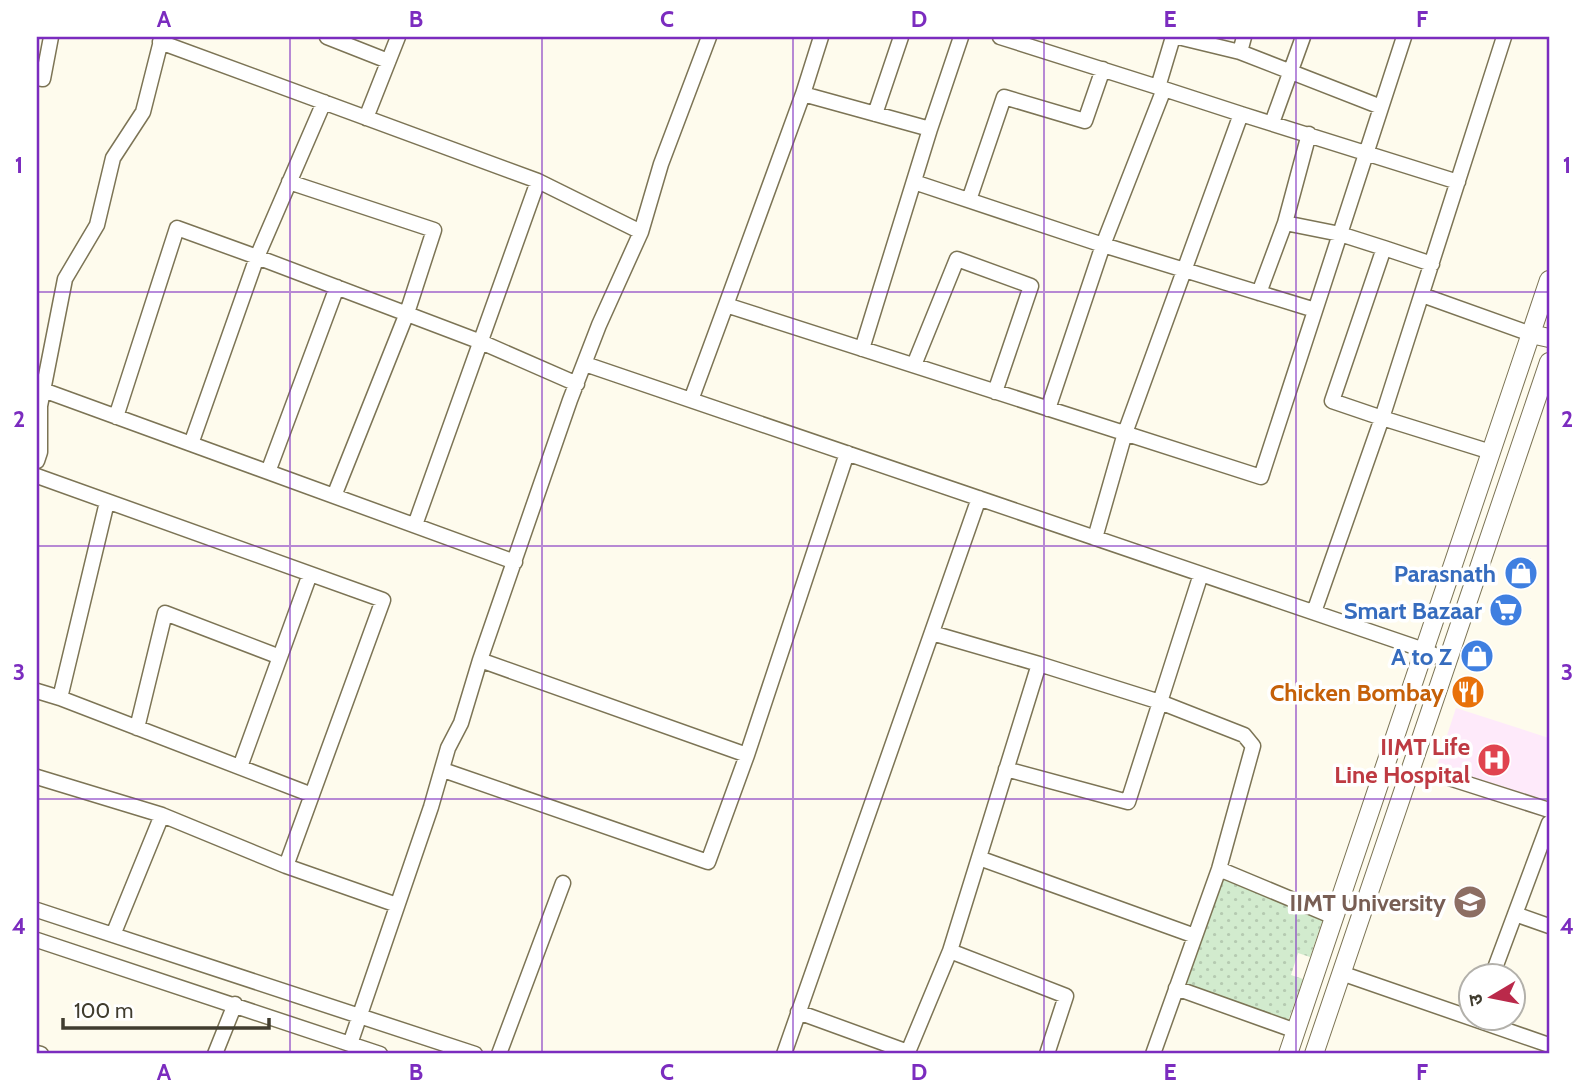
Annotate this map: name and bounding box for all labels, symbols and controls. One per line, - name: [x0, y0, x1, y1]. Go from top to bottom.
- text: A: [157, 5, 172, 33]
- text: B: [409, 5, 423, 33]
- text: C: [660, 5, 674, 33]
- text: D: [911, 5, 927, 33]
- text: E: [1163, 5, 1177, 33]
- text: F: [1416, 5, 1428, 33]
- text: 1: [15, 151, 23, 179]
- text: 1: [1563, 151, 1571, 179]
- text: 2: [13, 405, 25, 433]
- text: 2: [1561, 405, 1573, 433]
- shop icon: Parasnath: [1502, 554, 1540, 592]
- place label: Parasnath: [1394, 559, 1496, 588]
- supermarket icon: Smart Bazaar: [1487, 591, 1525, 629]
- place label: Smart Bazaar: [1344, 596, 1482, 625]
- shop icon: A to Z: [1458, 637, 1496, 675]
- place label: A to Z: [1391, 642, 1452, 671]
- text: 3: [13, 658, 25, 686]
- text: 3: [1561, 658, 1573, 686]
- restaurant icon: Chicken Bombay: [1449, 673, 1487, 711]
- place label: Chicken Bombay: [1270, 678, 1444, 707]
- place label: IIMT Life Line Hospital: [1334, 732, 1470, 789]
- hospital icon: IIMT Life Line Hospital: [1475, 741, 1513, 779]
- school or university icon: IIMT University: [1451, 883, 1489, 921]
- place label: IIMT University: [1290, 888, 1446, 917]
- text: 4: [12, 912, 26, 940]
- text: 4: [1560, 912, 1574, 940]
- north arrow: [1456, 962, 1526, 1032]
- scale bar: [63, 986, 270, 1030]
- text: उ: [1463, 992, 1488, 1007]
- text: 100 m: [74, 998, 133, 1023]
- text: A: [157, 1058, 172, 1086]
- text: B: [409, 1058, 423, 1086]
- text: C: [660, 1058, 674, 1086]
- text: D: [911, 1058, 927, 1086]
- text: E: [1163, 1058, 1177, 1086]
- text: F: [1416, 1058, 1428, 1086]

